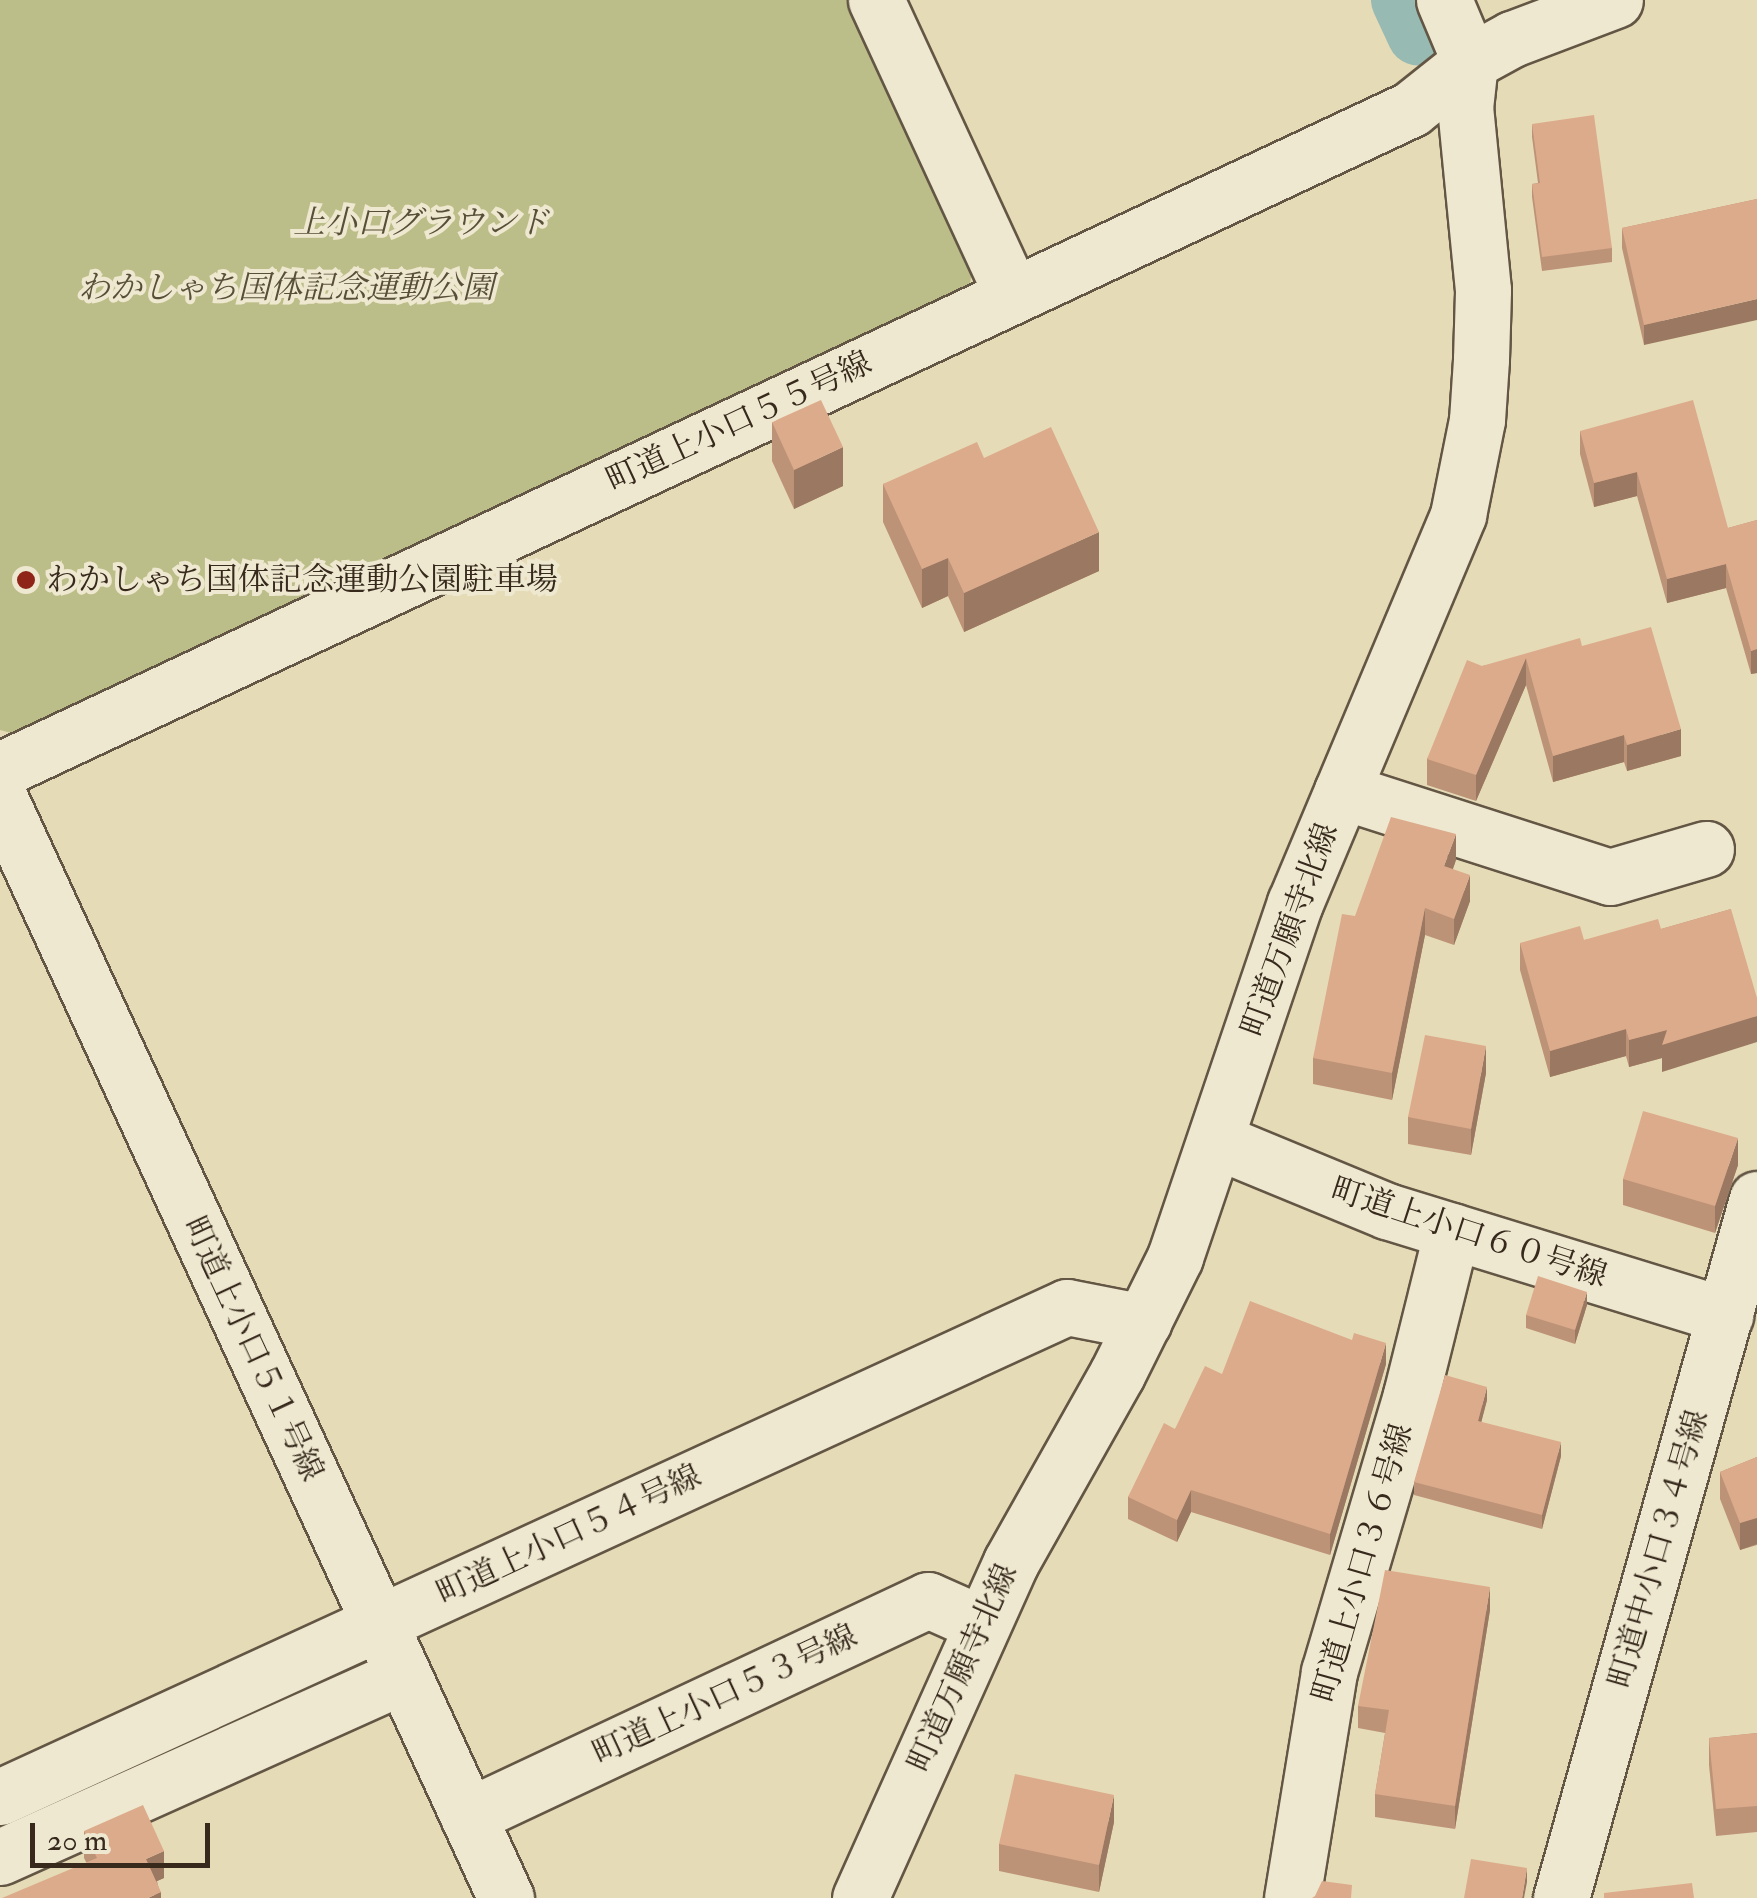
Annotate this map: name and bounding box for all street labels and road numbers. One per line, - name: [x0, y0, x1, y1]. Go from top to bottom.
- street label: 町道上小口５５号線: [600, 344, 878, 500]
- street label: 町道万願寺北線: [1234, 818, 1346, 1042]
- street label: 町道上小口６０号線: [1326, 1170, 1612, 1296]
- street label: 町道上小口５１号線: [175, 1210, 331, 1488]
- street label: 町道中小口３４号線: [1601, 1405, 1717, 1693]
- street label: 町道上小口３６号線: [1305, 1419, 1421, 1707]
- street label: 町道上小口５４号線: [430, 1457, 708, 1613]
- street label: 町道万願寺北線: [900, 1558, 1026, 1778]
- street label: 町道上小口５３号線: [586, 1617, 864, 1773]

